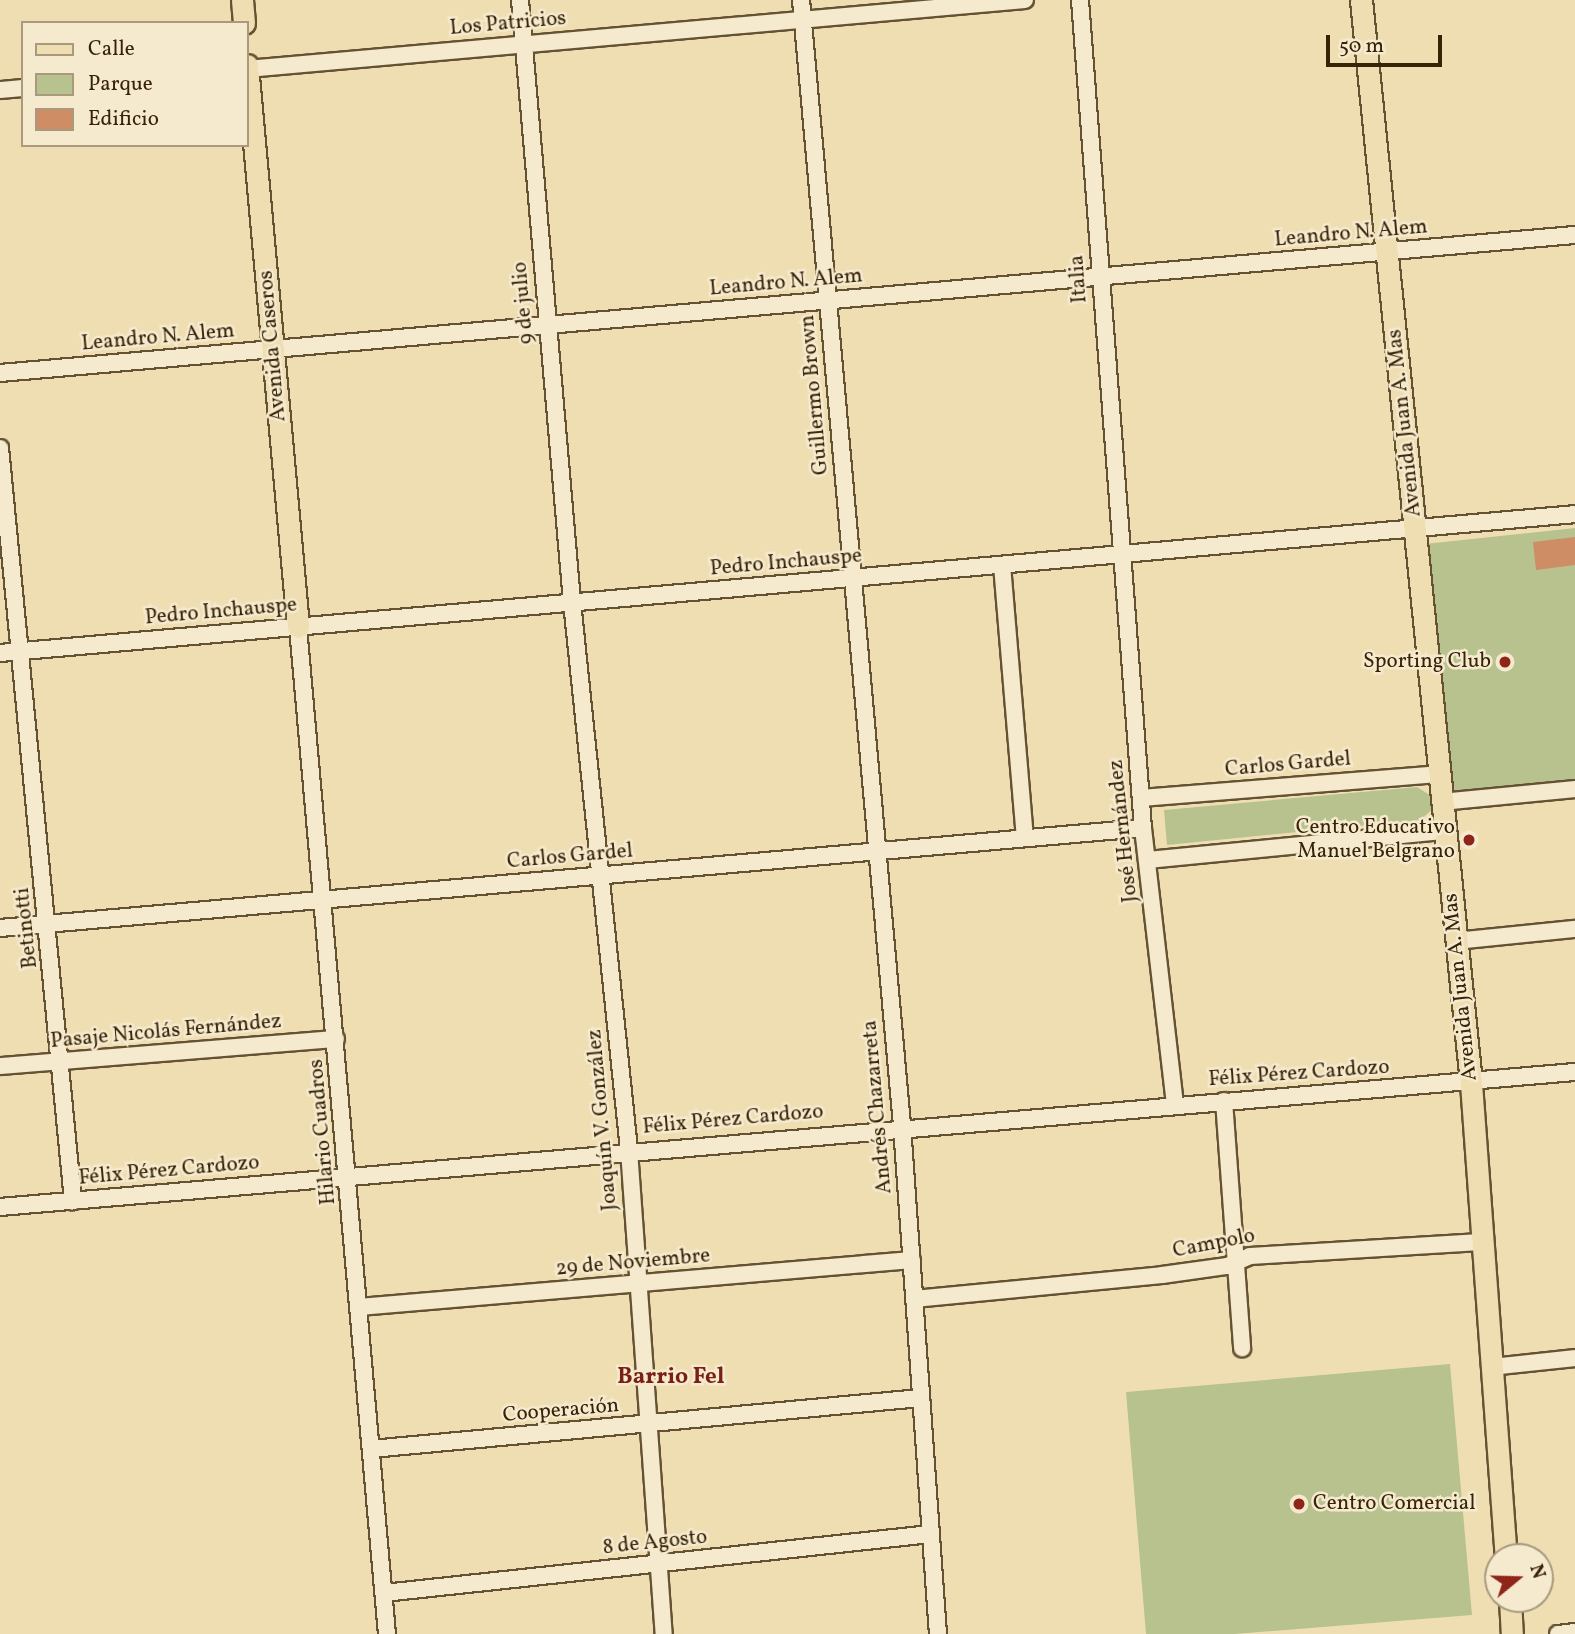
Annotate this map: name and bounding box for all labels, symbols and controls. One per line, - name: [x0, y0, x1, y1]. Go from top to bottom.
- street label: Los Patricios: [449, 6, 567, 42]
- legend: [21, 21, 248, 147]
- scale bar: [1330, 21, 1446, 65]
- text: 50 m: [1339, 32, 1384, 61]
- text: Calle: [88, 35, 135, 64]
- text: Parque: [88, 70, 153, 99]
- text: Edificio: [88, 105, 159, 134]
- street label: Leandro N. Alem: [1273, 215, 1429, 253]
- street label: Italia: [1065, 254, 1093, 304]
- street label: 9 de julio: [508, 261, 540, 345]
- street label: Leandro N. Alem: [708, 264, 864, 302]
- street label: Avenida Caseros: [254, 269, 292, 423]
- street label: Guillermo Brown: [795, 314, 835, 476]
- street label: Leandro N. Alem: [80, 319, 236, 357]
- street label: Avenida Juan A. Mas: [1383, 328, 1427, 518]
- street label: Pedro Inchauspe: [709, 544, 863, 582]
- street label: Pedro Inchauspe: [144, 593, 298, 631]
- place label: Sporting Club: [1363, 649, 1491, 675]
- marker: Sporting Club: [1497, 654, 1513, 670]
- street label: Carlos Gardel: [1224, 747, 1352, 783]
- street label: José Hernández: [1104, 758, 1144, 904]
- place label: Centro Educativo Manuel Belgrano: [1296, 815, 1455, 865]
- marker: Centro Educativo Manuel Belgrano: [1461, 832, 1477, 848]
- street label: Carlos Gardel: [506, 839, 634, 875]
- street label: Betinotti: [10, 886, 44, 970]
- street label: Avenida Juan A. Mas: [1439, 892, 1483, 1082]
- street label: Pasaje Nicolás Fernández: [49, 1009, 283, 1055]
- street label: Andrés Chazarreta: [858, 1019, 898, 1195]
- street label: Joaquín V. González: [582, 1028, 624, 1212]
- street label: Félix Pérez Cardozo: [1208, 1055, 1390, 1093]
- street label: Hilario Cuadros: [304, 1058, 342, 1206]
- street label: Félix Pérez Cardozo: [642, 1100, 824, 1140]
- street label: Félix Pérez Cardozo: [78, 1151, 260, 1191]
- street label: Campolo: [1171, 1224, 1257, 1264]
- street label: 29 de Noviembre: [555, 1244, 711, 1282]
- district label: Barrio Fel: [617, 1363, 725, 1391]
- street label: Cooperación: [502, 1393, 620, 1429]
- place label: Centro Comercial: [1313, 1491, 1475, 1517]
- marker: Centro Comercial: [1291, 1496, 1307, 1512]
- street label: 8 de Agosto: [602, 1525, 708, 1561]
- north arrow: [1484, 1543, 1554, 1613]
- text: N: [1522, 1561, 1552, 1583]

